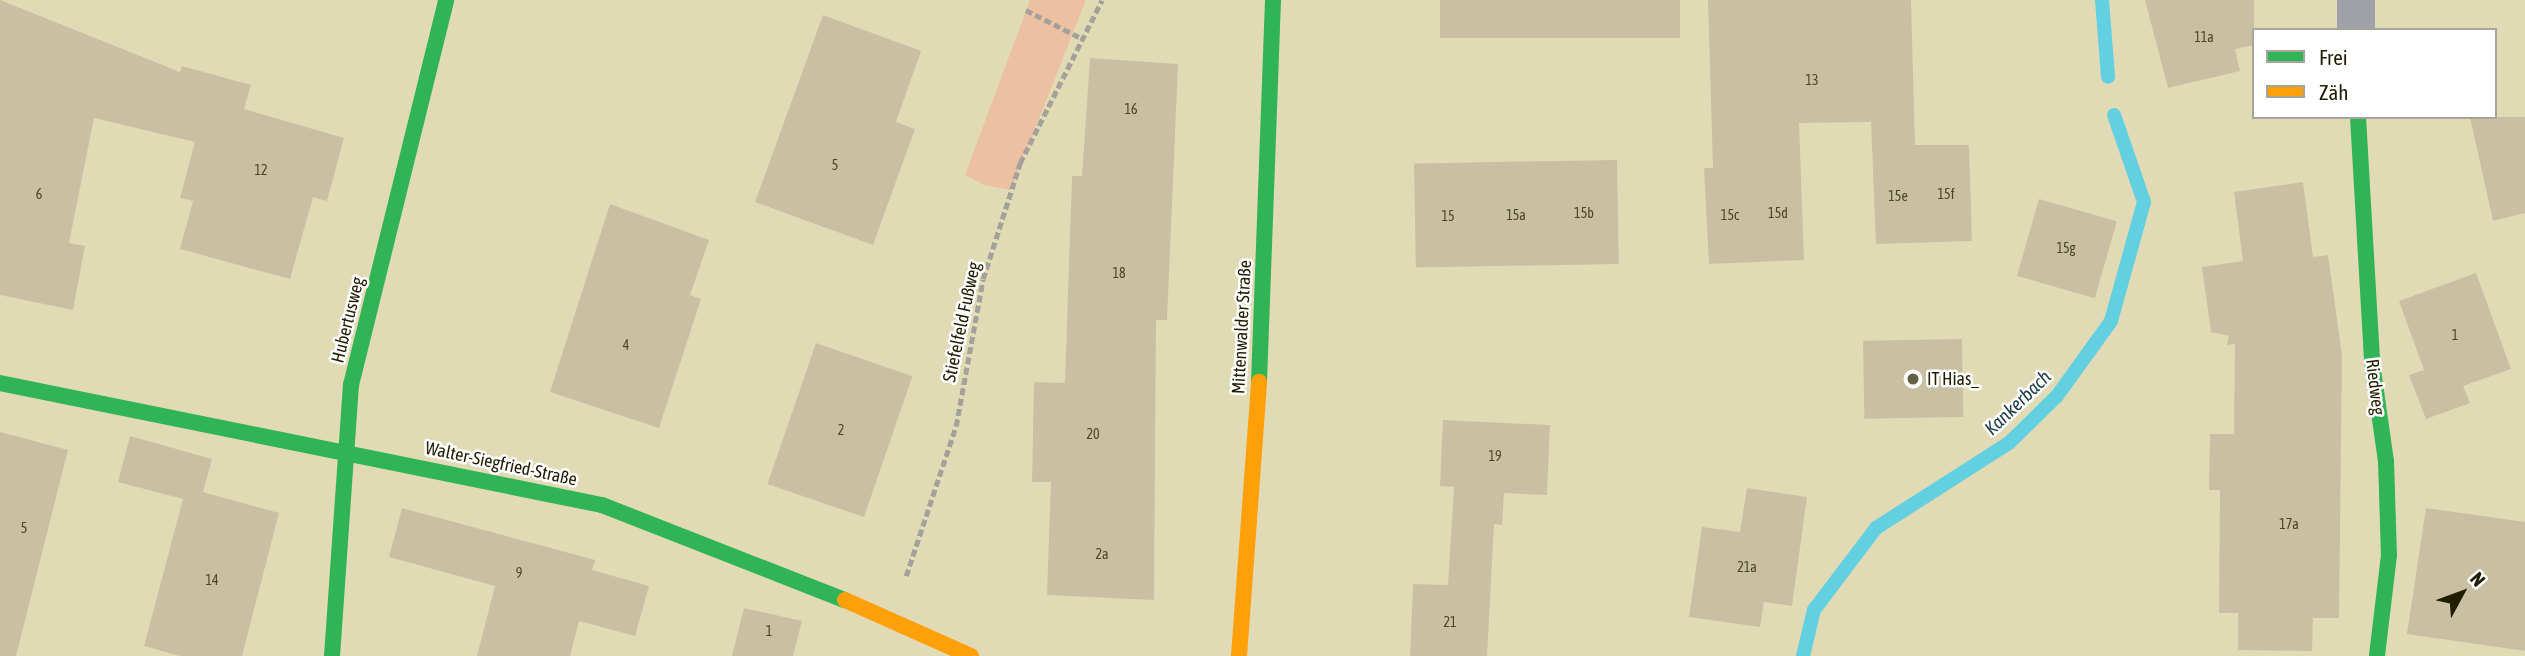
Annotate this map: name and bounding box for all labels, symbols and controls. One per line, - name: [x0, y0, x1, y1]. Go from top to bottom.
- legend: [2252, 28, 2497, 119]
- house number: 11a: [2194, 29, 2214, 45]
- text: Frei: [2319, 45, 2348, 69]
- house number: 13: [1805, 72, 1819, 88]
- text: Zäh: [2319, 80, 2348, 104]
- house number: 16: [1124, 101, 1138, 117]
- house number: 5: [832, 157, 838, 173]
- house number: 12: [254, 162, 268, 178]
- house number: 6: [36, 186, 42, 202]
- house number: 15f: [1937, 186, 1955, 202]
- house number: 15e: [1888, 188, 1908, 204]
- house number: 15b: [1574, 205, 1594, 221]
- house number: 15d: [1768, 205, 1788, 221]
- house number: 15a: [1506, 207, 1526, 223]
- house number: 15c: [1721, 207, 1739, 223]
- house number: 15: [1441, 208, 1455, 224]
- house number: 15g: [2056, 240, 2076, 256]
- street label: Stiefelfeld Fußweg: [939, 260, 985, 384]
- street label: Mittenwalder Straße: [1228, 260, 1256, 394]
- house number: 18: [1112, 265, 1126, 281]
- street label: Hubertusweg: [327, 275, 369, 365]
- house number: 1: [2452, 327, 2458, 343]
- house number: 4: [623, 337, 629, 353]
- street label: Riedweg: [2361, 358, 2389, 416]
- water label: Kankerbach: [1980, 366, 2056, 440]
- place label: IT Hias_: [1927, 368, 1979, 390]
- marker: IT Hias_: [1905, 371, 1921, 387]
- house number: 2: [838, 422, 844, 438]
- house number: 20: [1086, 426, 1100, 442]
- street label: Walter-Siegfried-Straße: [423, 437, 579, 491]
- house number: 19: [1488, 448, 1502, 464]
- house number: 17a: [2279, 516, 2299, 532]
- house number: 5: [21, 520, 27, 536]
- house number: 2a: [1095, 546, 1109, 562]
- north arrow: [2427, 558, 2497, 628]
- house number: 21a: [1737, 559, 1757, 575]
- house number: 9: [516, 565, 522, 581]
- text: N: [2466, 568, 2490, 591]
- house number: 14: [205, 572, 219, 588]
- house number: 21: [1443, 614, 1457, 630]
- house number: 1: [766, 623, 772, 639]

